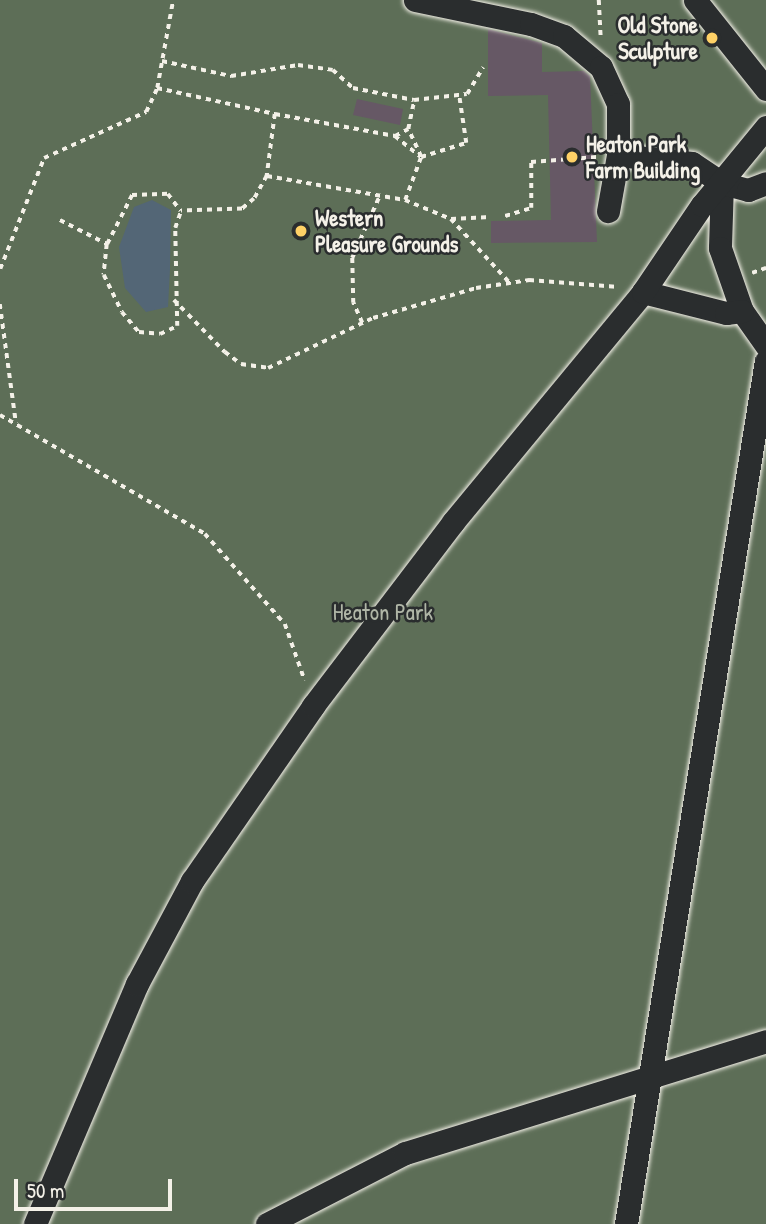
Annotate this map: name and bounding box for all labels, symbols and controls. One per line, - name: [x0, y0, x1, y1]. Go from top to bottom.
- place label: Old Stone Sculpture: [618, 11, 698, 65]
- marker: Old Stone Sculpture: [704, 30, 720, 46]
- place label: Heaton Park Farm Building: [586, 130, 700, 184]
- marker: Heaton Park Farm Building: [564, 149, 580, 165]
- place label: Western Pleasure Grounds: [315, 204, 458, 258]
- marker: Western Pleasure Grounds: [293, 223, 309, 239]
- park label: Heaton Park: [333, 598, 433, 626]
- scale bar: [18, 1164, 175, 1208]
- text: 50 m: [27, 1176, 64, 1205]

